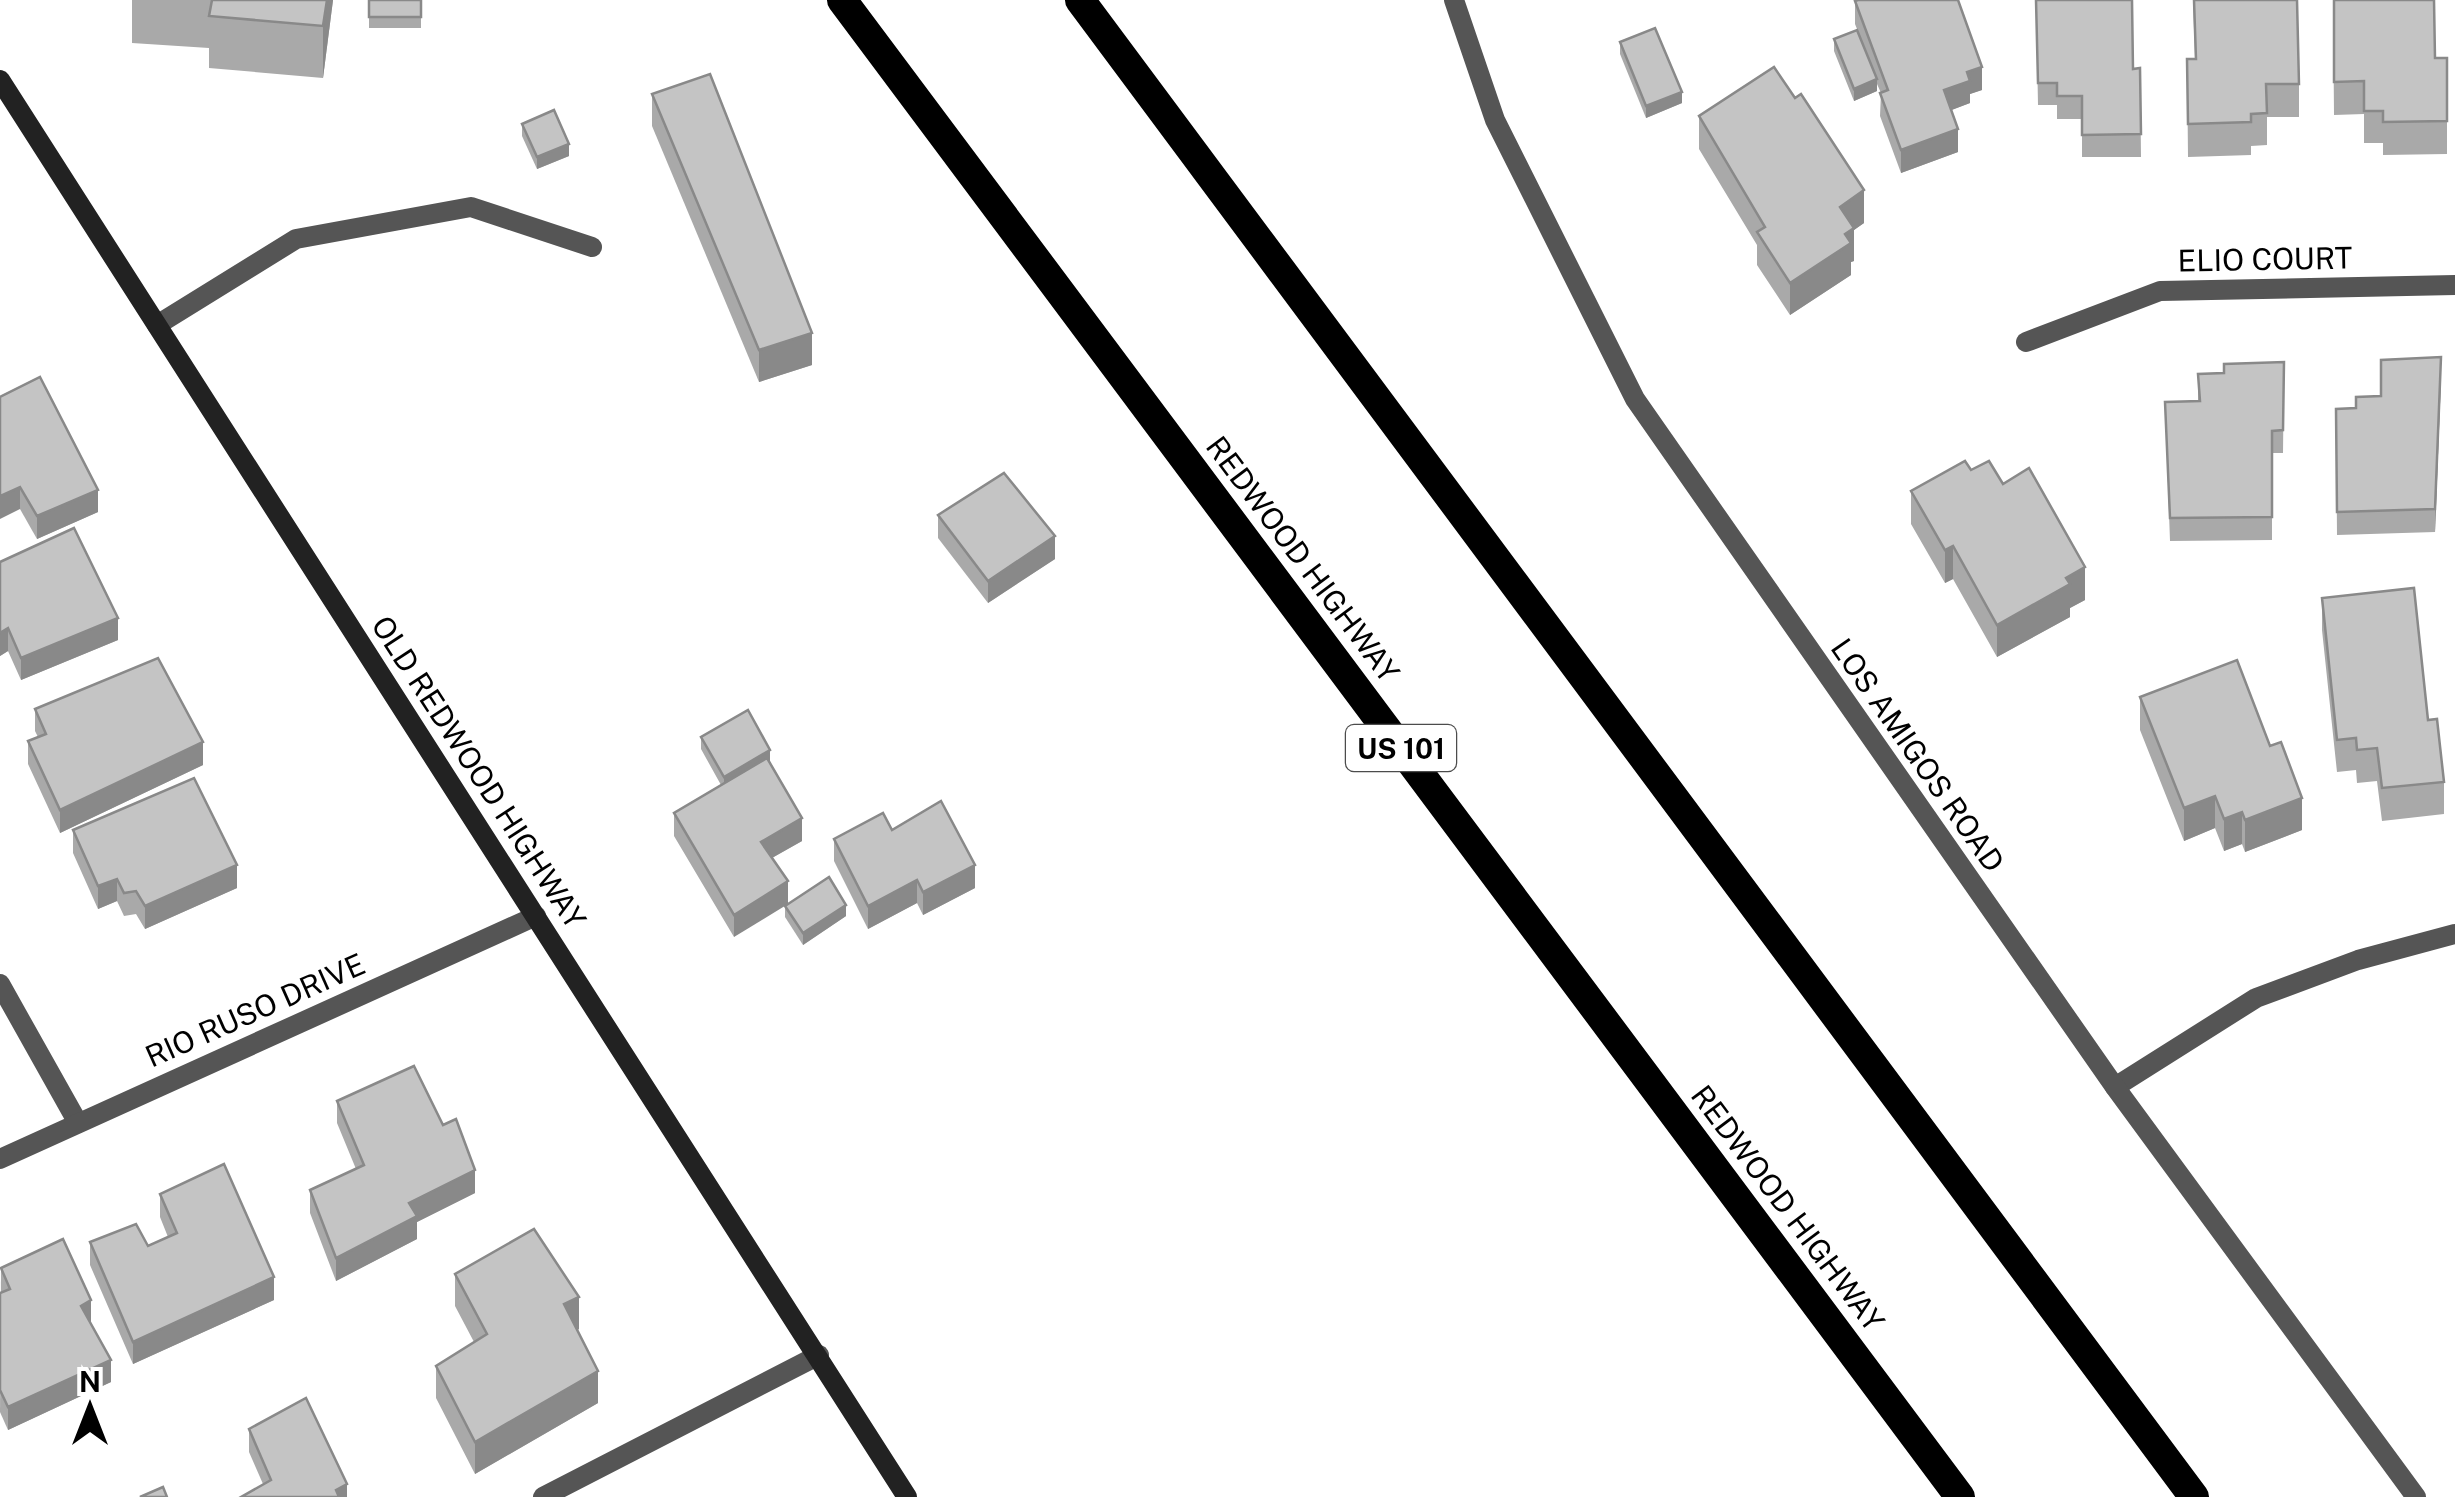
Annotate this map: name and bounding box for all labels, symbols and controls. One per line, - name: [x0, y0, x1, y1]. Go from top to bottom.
- street label: ELIO COURT: [2177, 239, 2353, 279]
- street label: REDWOOD HIGHWAY: [1199, 429, 1407, 689]
- street label: OLD REDWOOD HIGHWAY: [364, 609, 594, 935]
- street label: LOS AMIGOS ROAD: [1824, 631, 2012, 879]
- road number: US 101: [1346, 725, 1456, 771]
- street label: RIO RUSO DRIVE: [140, 946, 370, 1074]
- street label: REDWOOD HIGHWAY: [1684, 1078, 1892, 1338]
- north arrow: [40, 1357, 140, 1457]
- text: N: [79, 1365, 101, 1398]

